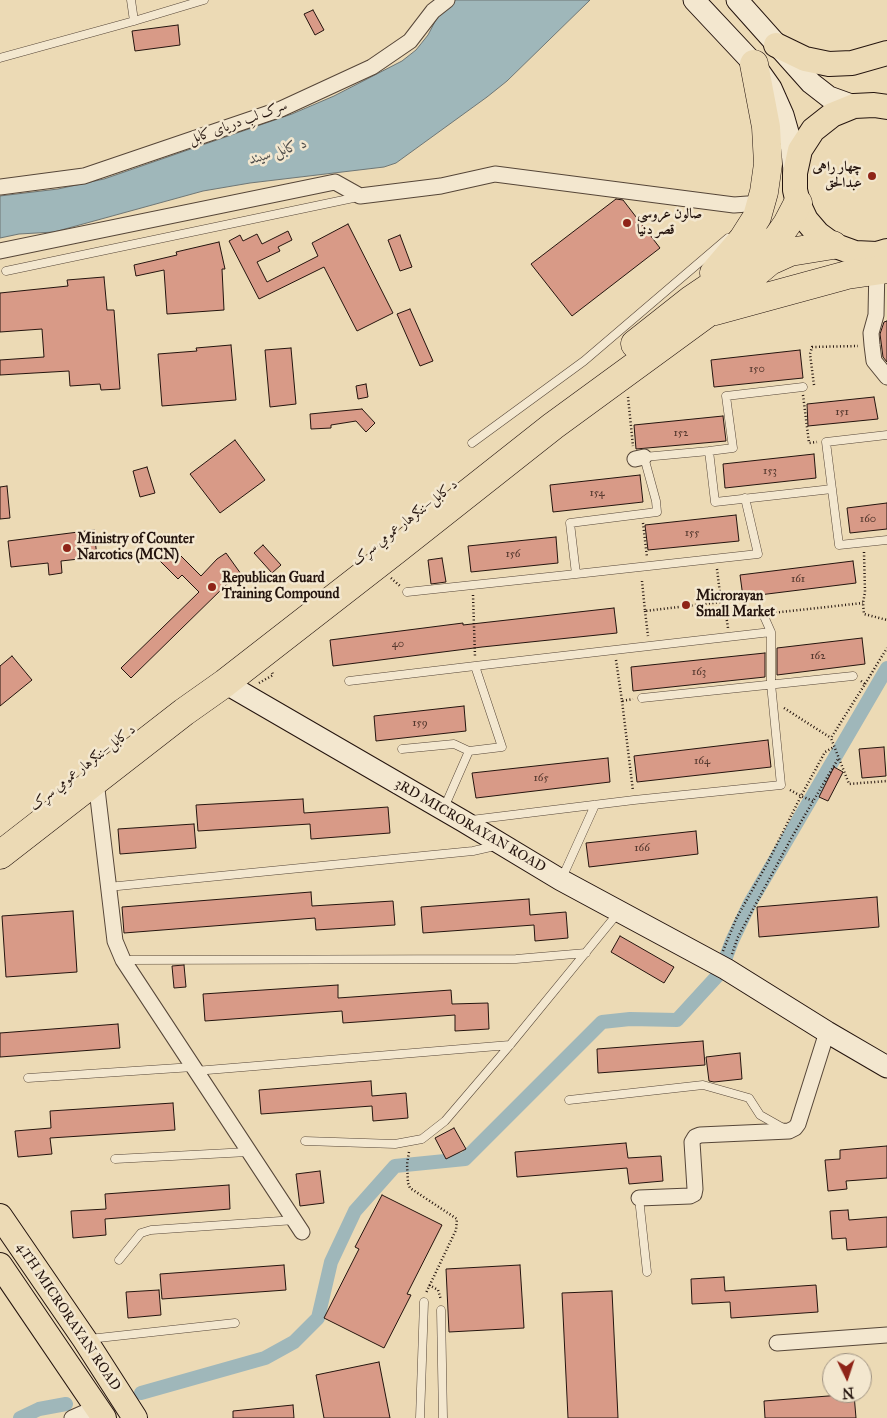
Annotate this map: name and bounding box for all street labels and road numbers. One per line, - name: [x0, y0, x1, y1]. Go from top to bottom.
- street label: سرک لبِ دریای کابل: [186, 97, 290, 149]
- street label: د کابل–ننګرهار عمومي سړک: [349, 476, 461, 570]
- street label: د کابل–ننګرهار عمومي سړک: [27, 721, 139, 815]
- street label: 3RD MICRORAYAN ROAD: [391, 776, 549, 876]
- street label: 4TH MICRORAYAN ROAD: [12, 1240, 124, 1394]

